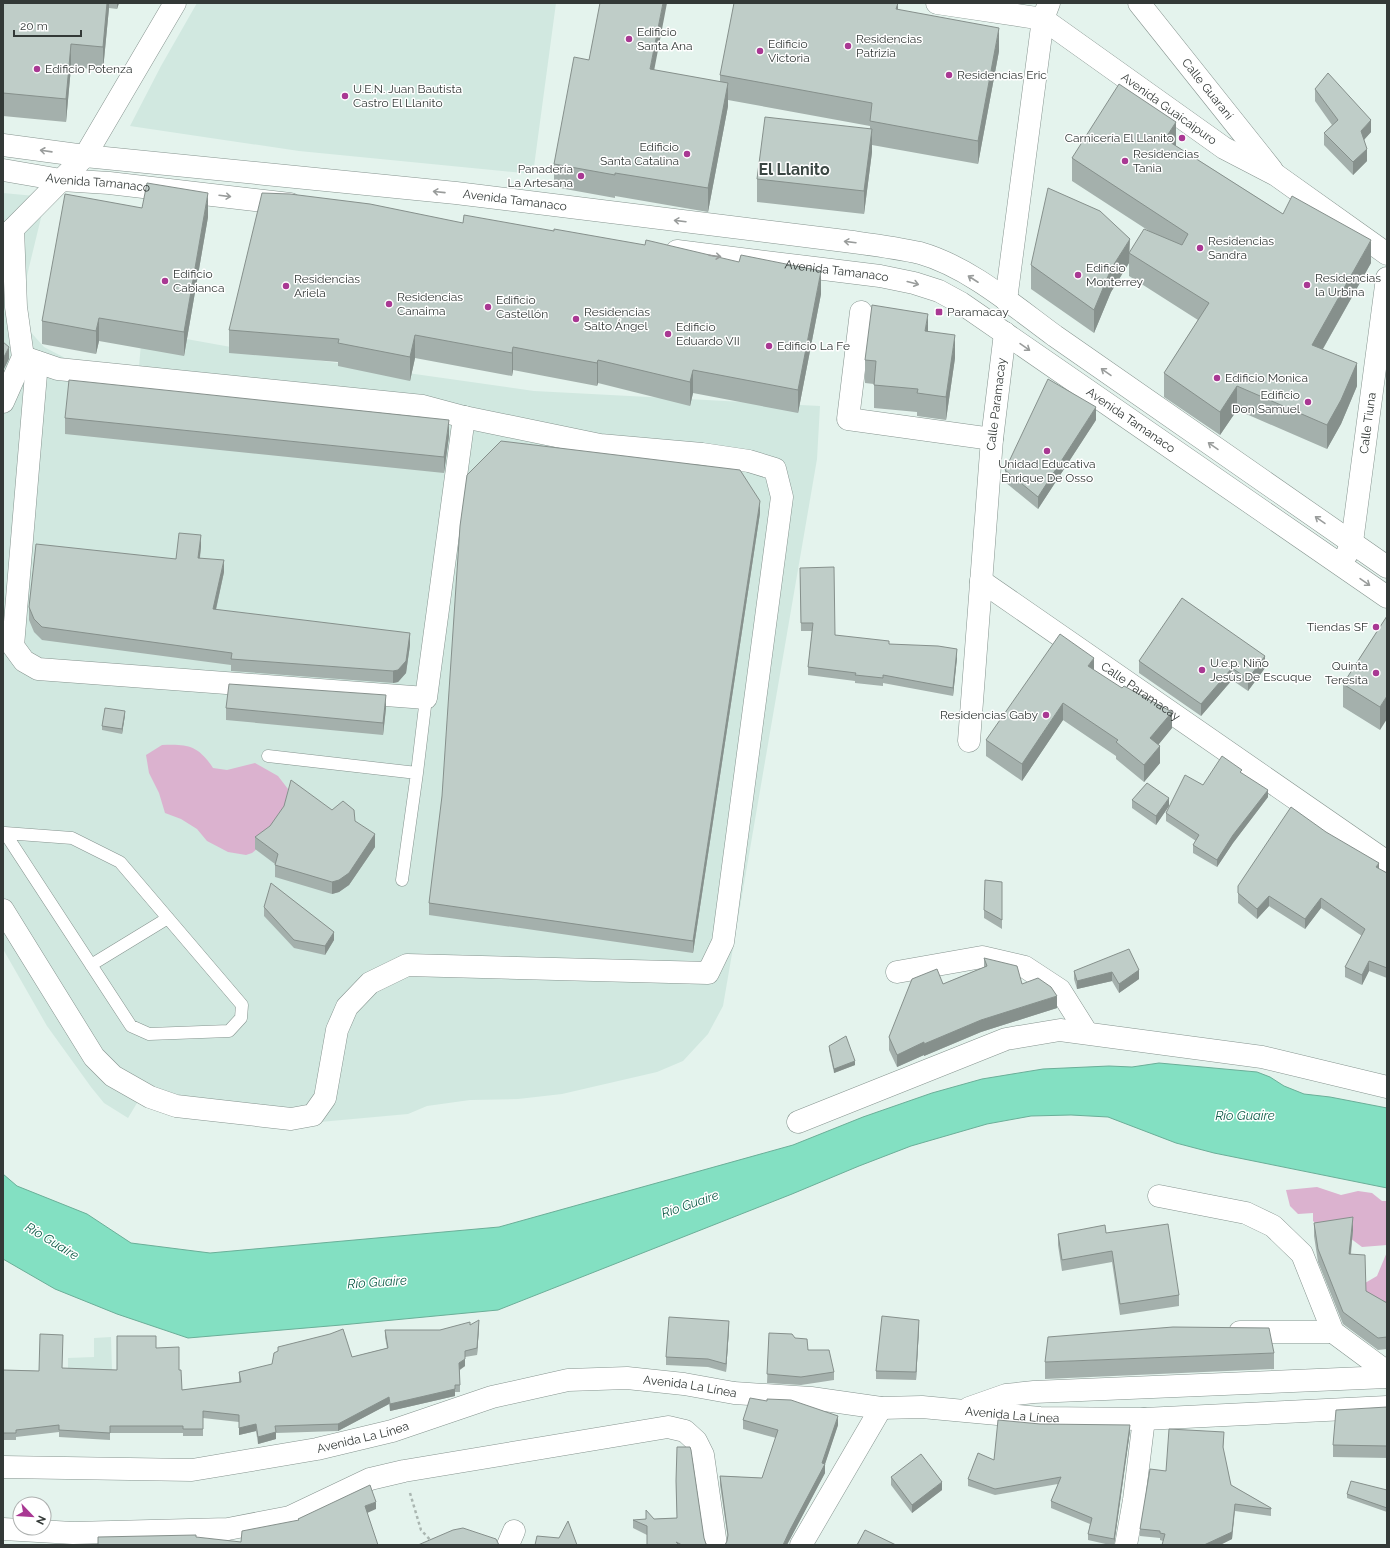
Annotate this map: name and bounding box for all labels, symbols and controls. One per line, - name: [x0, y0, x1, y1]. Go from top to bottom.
- scale bar: [14, 12, 81, 38]
- text: 20 m: [20, 19, 48, 33]
- place label: Edificio Santa Ana: [637, 25, 693, 53]
- place label: Residencias Patrizia: [856, 32, 922, 60]
- marker: Edificio Santa Ana: [624, 34, 634, 44]
- place label: Edificio Victoria: [768, 37, 810, 65]
- marker: Residencias Patrizia: [843, 41, 853, 51]
- marker: Edificio Victoria: [755, 46, 765, 56]
- street label: Calle Guaraní: [1179, 56, 1236, 123]
- place label: Edificio Potenza: [45, 62, 132, 76]
- marker: Edificio Potenza: [32, 64, 42, 74]
- place label: Residencias Eric: [957, 68, 1047, 82]
- marker: Residencias Eric: [944, 70, 954, 80]
- street label: Avenida Guaicaipuro: [1119, 70, 1220, 148]
- place label: U.E.N. Juan Bautista Castro El Llanito: [353, 82, 462, 110]
- marker: U.E.N. Juan Bautista Castro El Llanito: [340, 91, 350, 101]
- place label: Carnicería El Llanito: [1065, 131, 1174, 145]
- marker: Carnicería El Llanito: [1177, 133, 1187, 143]
- place label: Edificio Santa Catalina: [600, 140, 679, 168]
- one-way arrow: [40, 147, 53, 155]
- place label: Residencias Tania: [1133, 147, 1199, 175]
- marker: Edificio Santa Catalina: [682, 149, 692, 159]
- marker: Residencias Tania: [1120, 156, 1130, 166]
- district label: El Llanito: [758, 160, 830, 179]
- place label: Panadería La Artesana: [508, 162, 573, 190]
- street label: Avenida Tamanaco: [45, 171, 151, 195]
- marker: Panadería La Artesana: [576, 171, 586, 181]
- street label: Avenida Tamanaco: [462, 187, 568, 214]
- one-way arrow: [433, 188, 446, 195]
- one-way arrow: [218, 193, 231, 200]
- one-way arrow: [674, 217, 687, 224]
- place label: Residencias Sandra: [1208, 234, 1274, 262]
- one-way arrow: [844, 238, 857, 245]
- marker: Residencias Sandra: [1195, 243, 1205, 253]
- one-way arrow: [708, 252, 721, 259]
- street label: Avenida Tamanaco: [784, 257, 890, 285]
- place label: Edificio Monterrey: [1086, 261, 1144, 289]
- place label: Edificio Cabianca: [173, 267, 224, 295]
- marker: Edificio Monterrey: [1073, 270, 1083, 280]
- place label: Residencias la Urbina: [1315, 271, 1381, 299]
- place label: Residencias Ariela: [294, 272, 360, 300]
- one-way arrow: [968, 274, 979, 283]
- marker: Edificio Cabianca: [160, 276, 170, 286]
- one-way arrow: [906, 280, 919, 287]
- marker: Residencias la Urbina: [1302, 280, 1312, 290]
- marker: Residencias Ariela: [281, 281, 291, 291]
- place label: Residencias Canaima: [397, 290, 463, 318]
- place label: Edificio Castellón: [496, 293, 548, 321]
- marker: Residencias Canaima: [384, 299, 394, 309]
- marker: Edificio Castellón: [483, 302, 493, 312]
- place label: Residencias Salto Ángel: [584, 305, 650, 333]
- place label: Paramacay: [947, 305, 1009, 319]
- marker: Paramacay: [934, 307, 944, 317]
- marker: Residencias Salto Ángel: [571, 314, 581, 324]
- place label: Edificio Eduardo VII: [676, 320, 740, 348]
- marker: Edificio Eduardo VII: [663, 329, 673, 339]
- place label: Edificio La Fe: [777, 339, 850, 353]
- marker: Edificio La Fe: [764, 341, 774, 351]
- one-way arrow: [1019, 343, 1030, 351]
- street label: Calle Paramacay: [984, 357, 1009, 451]
- one-way arrow: [1101, 368, 1112, 376]
- place label: Edificio Monica: [1225, 371, 1308, 385]
- marker: Edificio Monica: [1212, 373, 1222, 383]
- street label: Avenida Tamanaco: [1084, 385, 1178, 456]
- place label: Edificio Don Samuel: [1232, 388, 1301, 416]
- street label: Calle Tiuna: [1357, 392, 1379, 455]
- marker: Edificio Don Samuel: [1303, 397, 1313, 407]
- one-way arrow: [1207, 442, 1218, 450]
- marker: Unidad Educativa Enrique De Osso: [1042, 446, 1052, 456]
- place label: Unidad Educativa Enrique De Osso: [998, 457, 1096, 485]
- one-way arrow: [1314, 516, 1325, 524]
- one-way arrow: [1359, 578, 1370, 586]
- place label: Tiendas SF: [1307, 620, 1368, 634]
- marker: Tiendas SF: [1371, 622, 1381, 632]
- place label: U.e.p. Niño Jesús De Escuque: [1210, 656, 1312, 684]
- street label: Calle Paramacay: [1098, 659, 1183, 724]
- place label: Quinta Teresita: [1325, 659, 1368, 687]
- marker: U.e.p. Niño Jesús De Escuque: [1197, 665, 1207, 675]
- marker: Quinta Teresita: [1371, 668, 1381, 678]
- place label: Residencias Gaby: [940, 708, 1038, 722]
- marker: Residencias Gaby: [1041, 710, 1051, 720]
- water label: Río Guaire: [1215, 1108, 1275, 1123]
- water label: Río Guaire: [659, 1187, 721, 1221]
- water label: Río Guaire: [23, 1219, 81, 1263]
- water label: Río Guaire: [347, 1272, 407, 1292]
- street label: Avenida La Línea: [642, 1373, 738, 1400]
- street label: Avenida La Línea: [964, 1404, 1059, 1425]
- street label: Avenida La Línea: [315, 1419, 411, 1456]
- north arrow: [12, 1496, 52, 1536]
- text: N: [33, 1513, 48, 1527]

